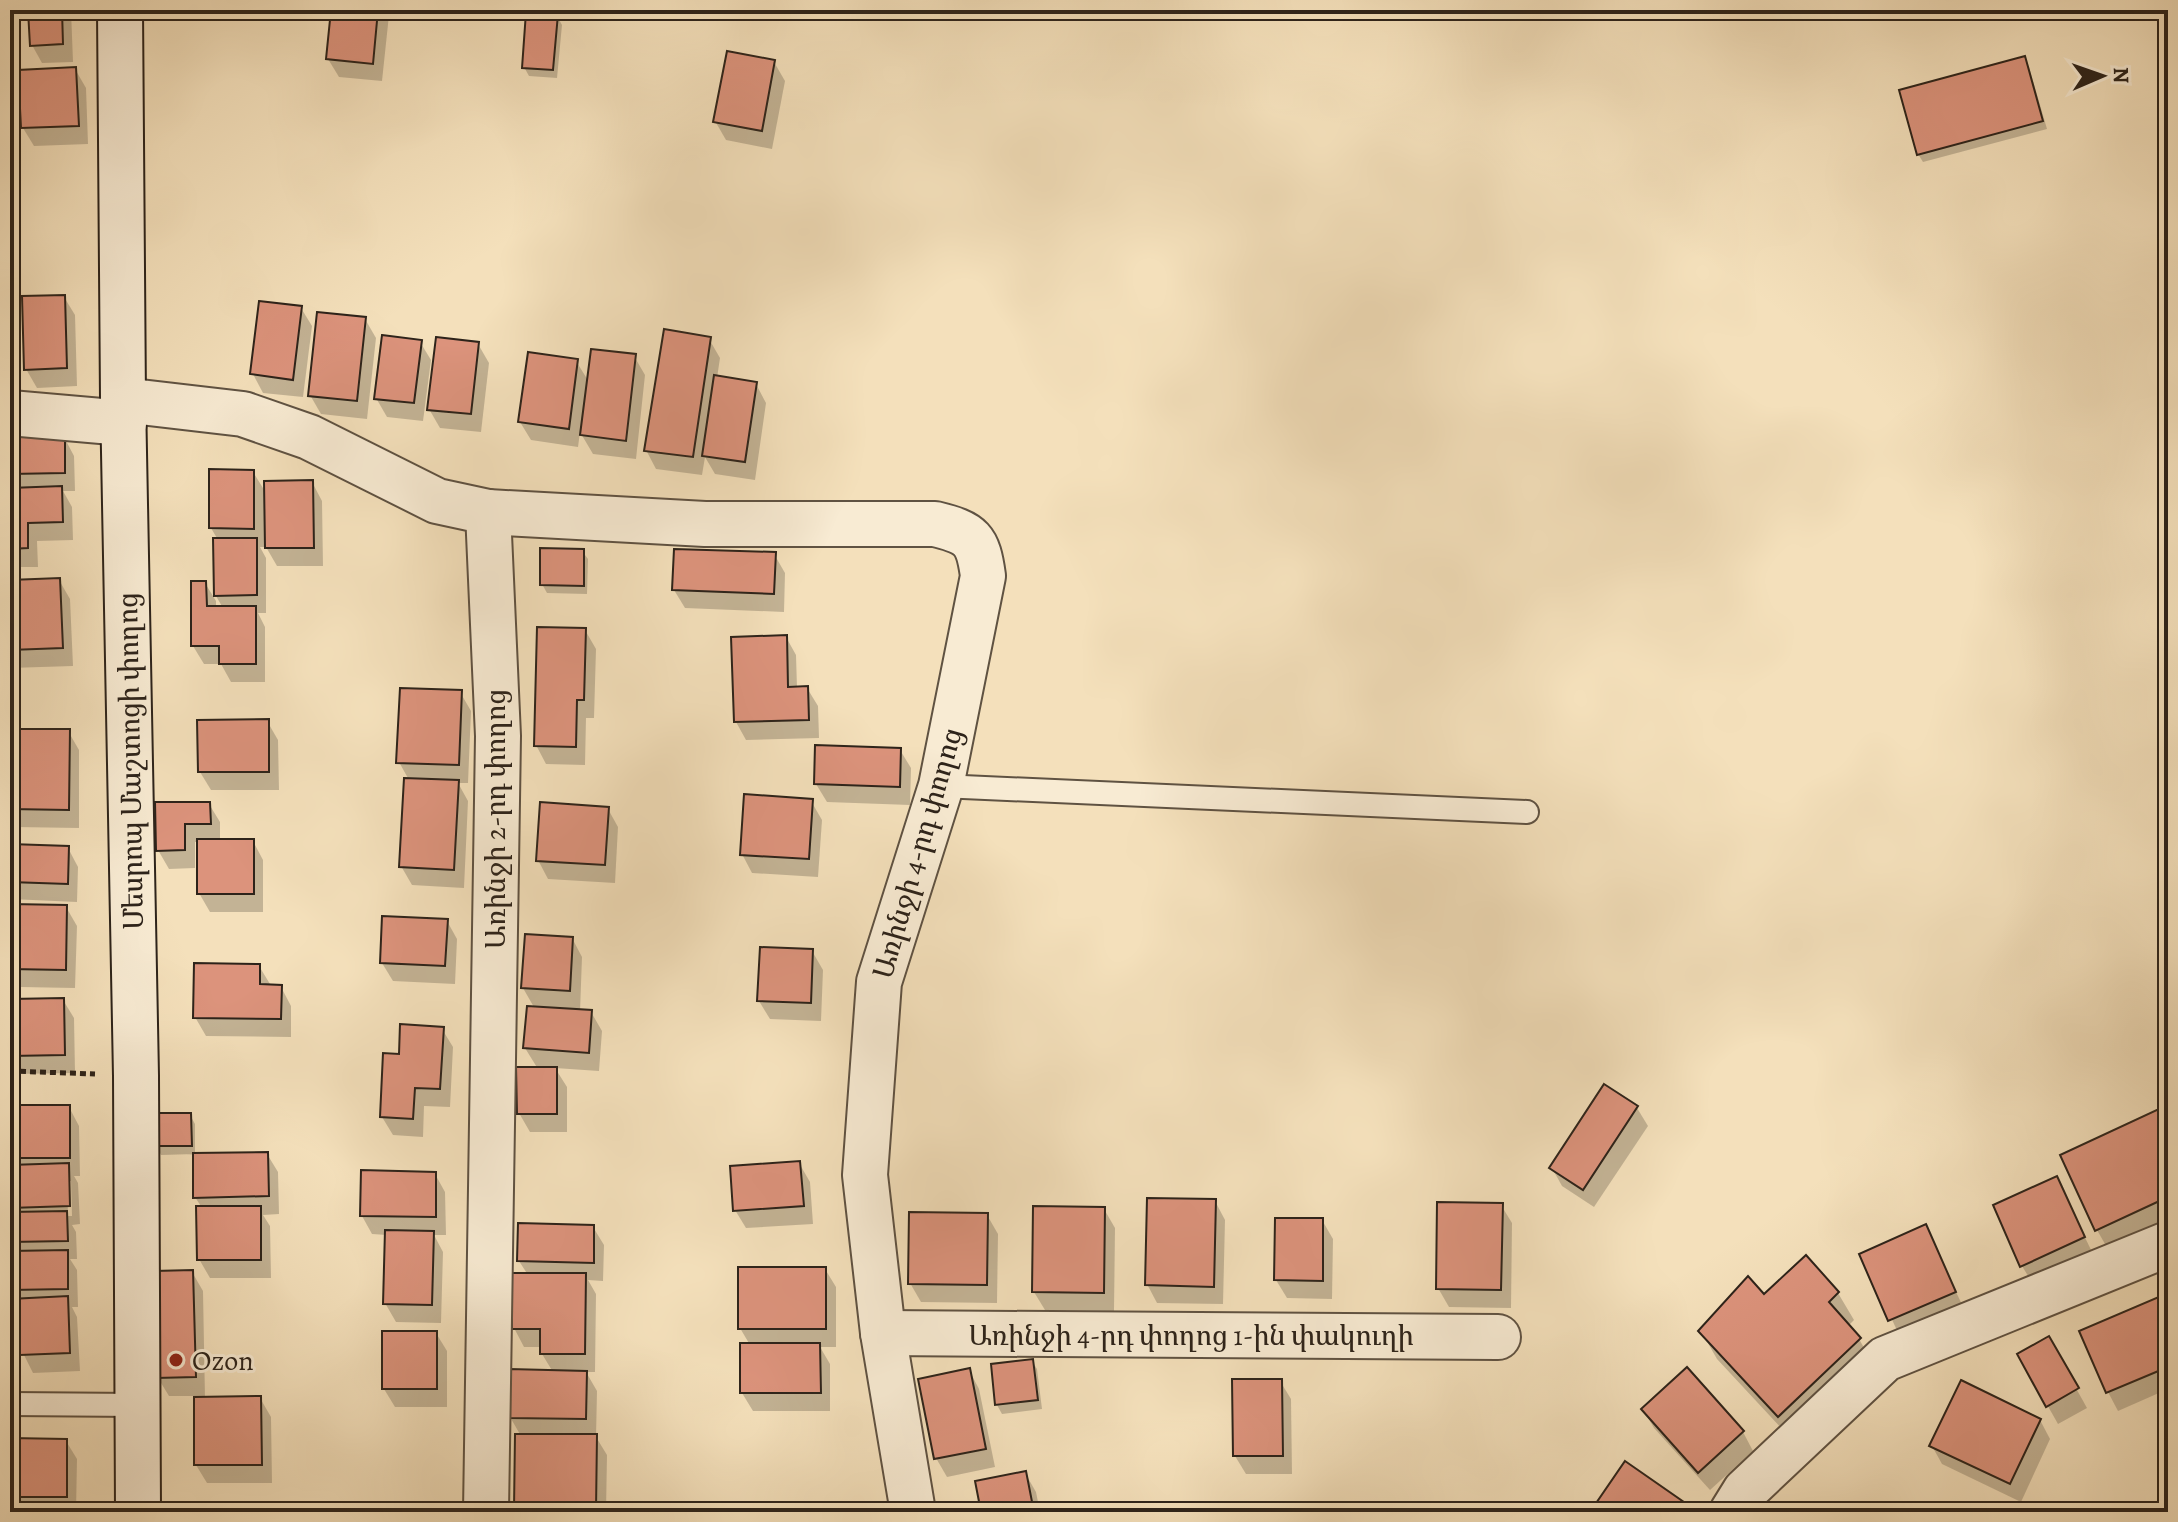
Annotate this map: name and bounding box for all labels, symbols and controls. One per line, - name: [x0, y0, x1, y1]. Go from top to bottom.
- north arrow: [2062, 36, 2142, 116]
- text: N: [2106, 67, 2136, 84]
- street label: Մեսրոպ Մաշտոցի փողոց: [109, 592, 153, 930]
- street label: Առինջի 2-րդ փողոց: [477, 689, 515, 949]
- street label: Առինջի 4-րդ փողոց: [864, 723, 972, 983]
- street label: Առինջի 4-րդ փողոց 1-ին փակուղի: [968, 1317, 1414, 1355]
- place label: Ozon: [192, 1342, 254, 1380]
- marker: Ozon: [167, 1351, 185, 1369]

